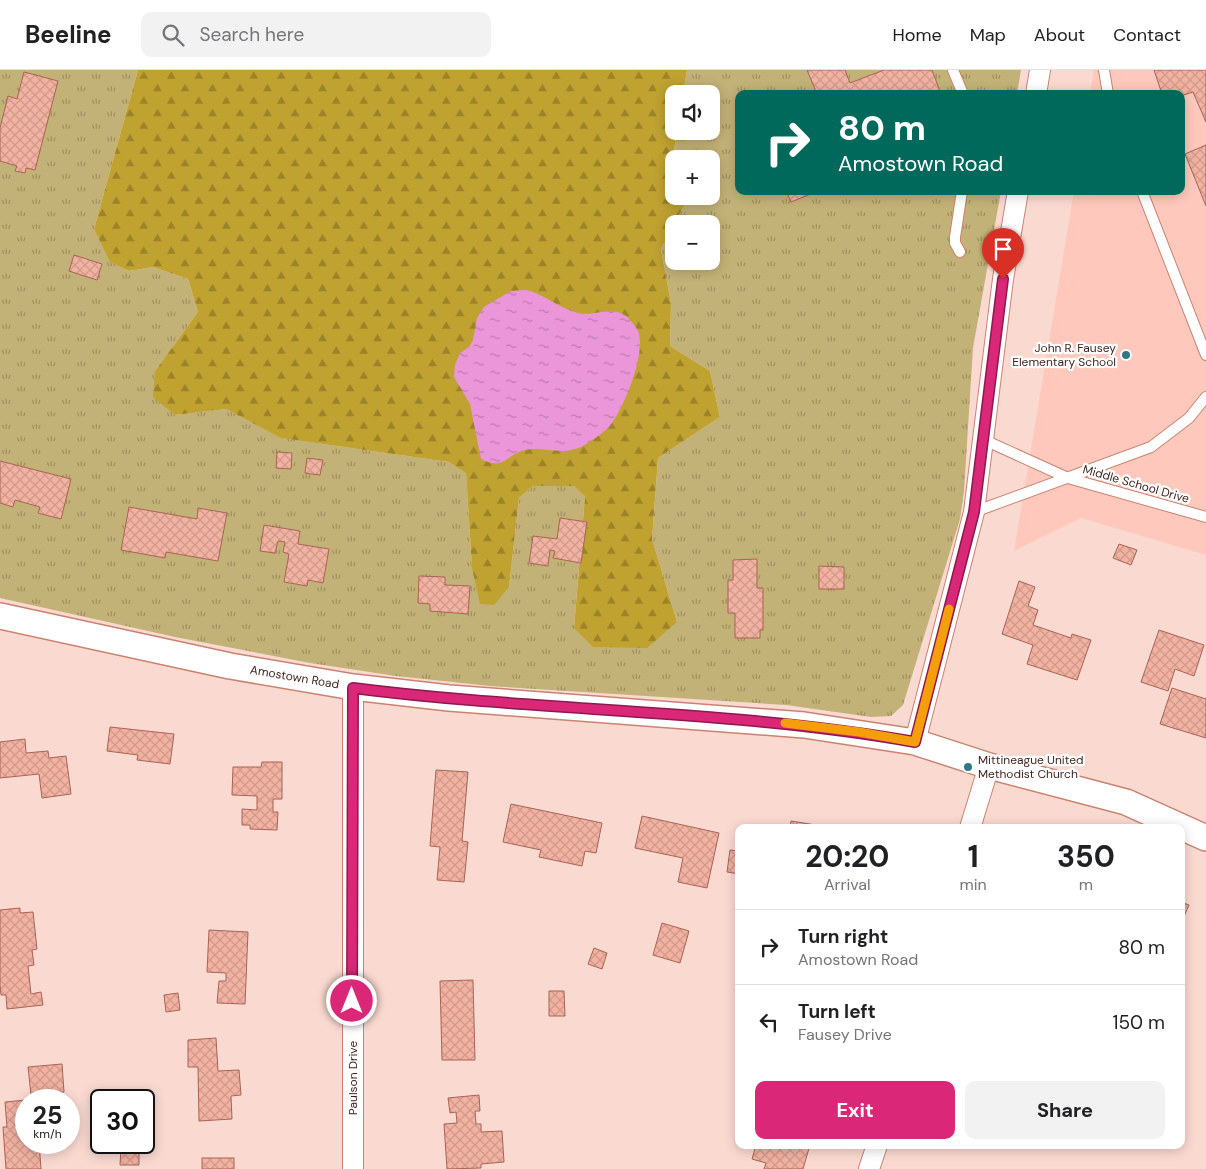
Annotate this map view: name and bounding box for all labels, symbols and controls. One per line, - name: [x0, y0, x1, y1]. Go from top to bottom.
- search box: [141, 12, 491, 57]
- text: Beeline: [25, 19, 111, 50]
- icon: search: [159, 21, 187, 49]
- text: Search here: [199, 22, 304, 47]
- text: Home: [892, 23, 942, 47]
- text: Map: [970, 23, 1006, 47]
- text: About: [1034, 23, 1085, 47]
- text: Contact: [1113, 23, 1181, 47]
- map controls: [665, 85, 720, 270]
- button: sound: [665, 85, 720, 140]
- text: 80 m: [838, 105, 926, 151]
- icon: right: [755, 110, 820, 175]
- text: Amostown Road: [838, 149, 1003, 178]
- button: +: [665, 150, 720, 205]
- button: −: [665, 215, 720, 270]
- pin: [982, 228, 1024, 279]
- icon: arrive: [989, 235, 1017, 263]
- place label: John R. Fausey Elementary School: [1012, 340, 1116, 370]
- marker: John R. Fausey Elementary School: [1120, 349, 1132, 361]
- street label: Middle School Drive: [1081, 461, 1191, 507]
- street label: Amostown Road: [249, 662, 341, 693]
- place label: Mittineague United Methodist Church: [978, 752, 1084, 782]
- marker: Mittineague United Methodist Church: [962, 761, 974, 773]
- text: 20:20: [805, 837, 889, 876]
- text: 1: [968, 837, 979, 876]
- text: 350: [1057, 837, 1115, 876]
- text: Arrival: [824, 874, 871, 895]
- text: min: [960, 874, 987, 895]
- text: m: [1079, 874, 1093, 895]
- text: Turn right: [798, 924, 888, 949]
- icon: right: [755, 933, 783, 961]
- text: 80 m: [1118, 935, 1165, 960]
- text: Amostown Road: [798, 949, 918, 970]
- position arrow: [325, 974, 377, 1026]
- text: Turn left: [798, 999, 876, 1024]
- icon: left: [755, 1008, 783, 1036]
- text: 150 m: [1113, 1010, 1165, 1035]
- text: Fausey Drive: [798, 1024, 892, 1045]
- street label: Paulson Drive: [345, 1041, 361, 1115]
- button: Exit: [755, 1081, 955, 1139]
- button: Share: [965, 1081, 1165, 1139]
- speed limit sign: 30: [90, 1089, 155, 1154]
- text: 25: [33, 1099, 62, 1132]
- text: km/h: [33, 1126, 62, 1142]

